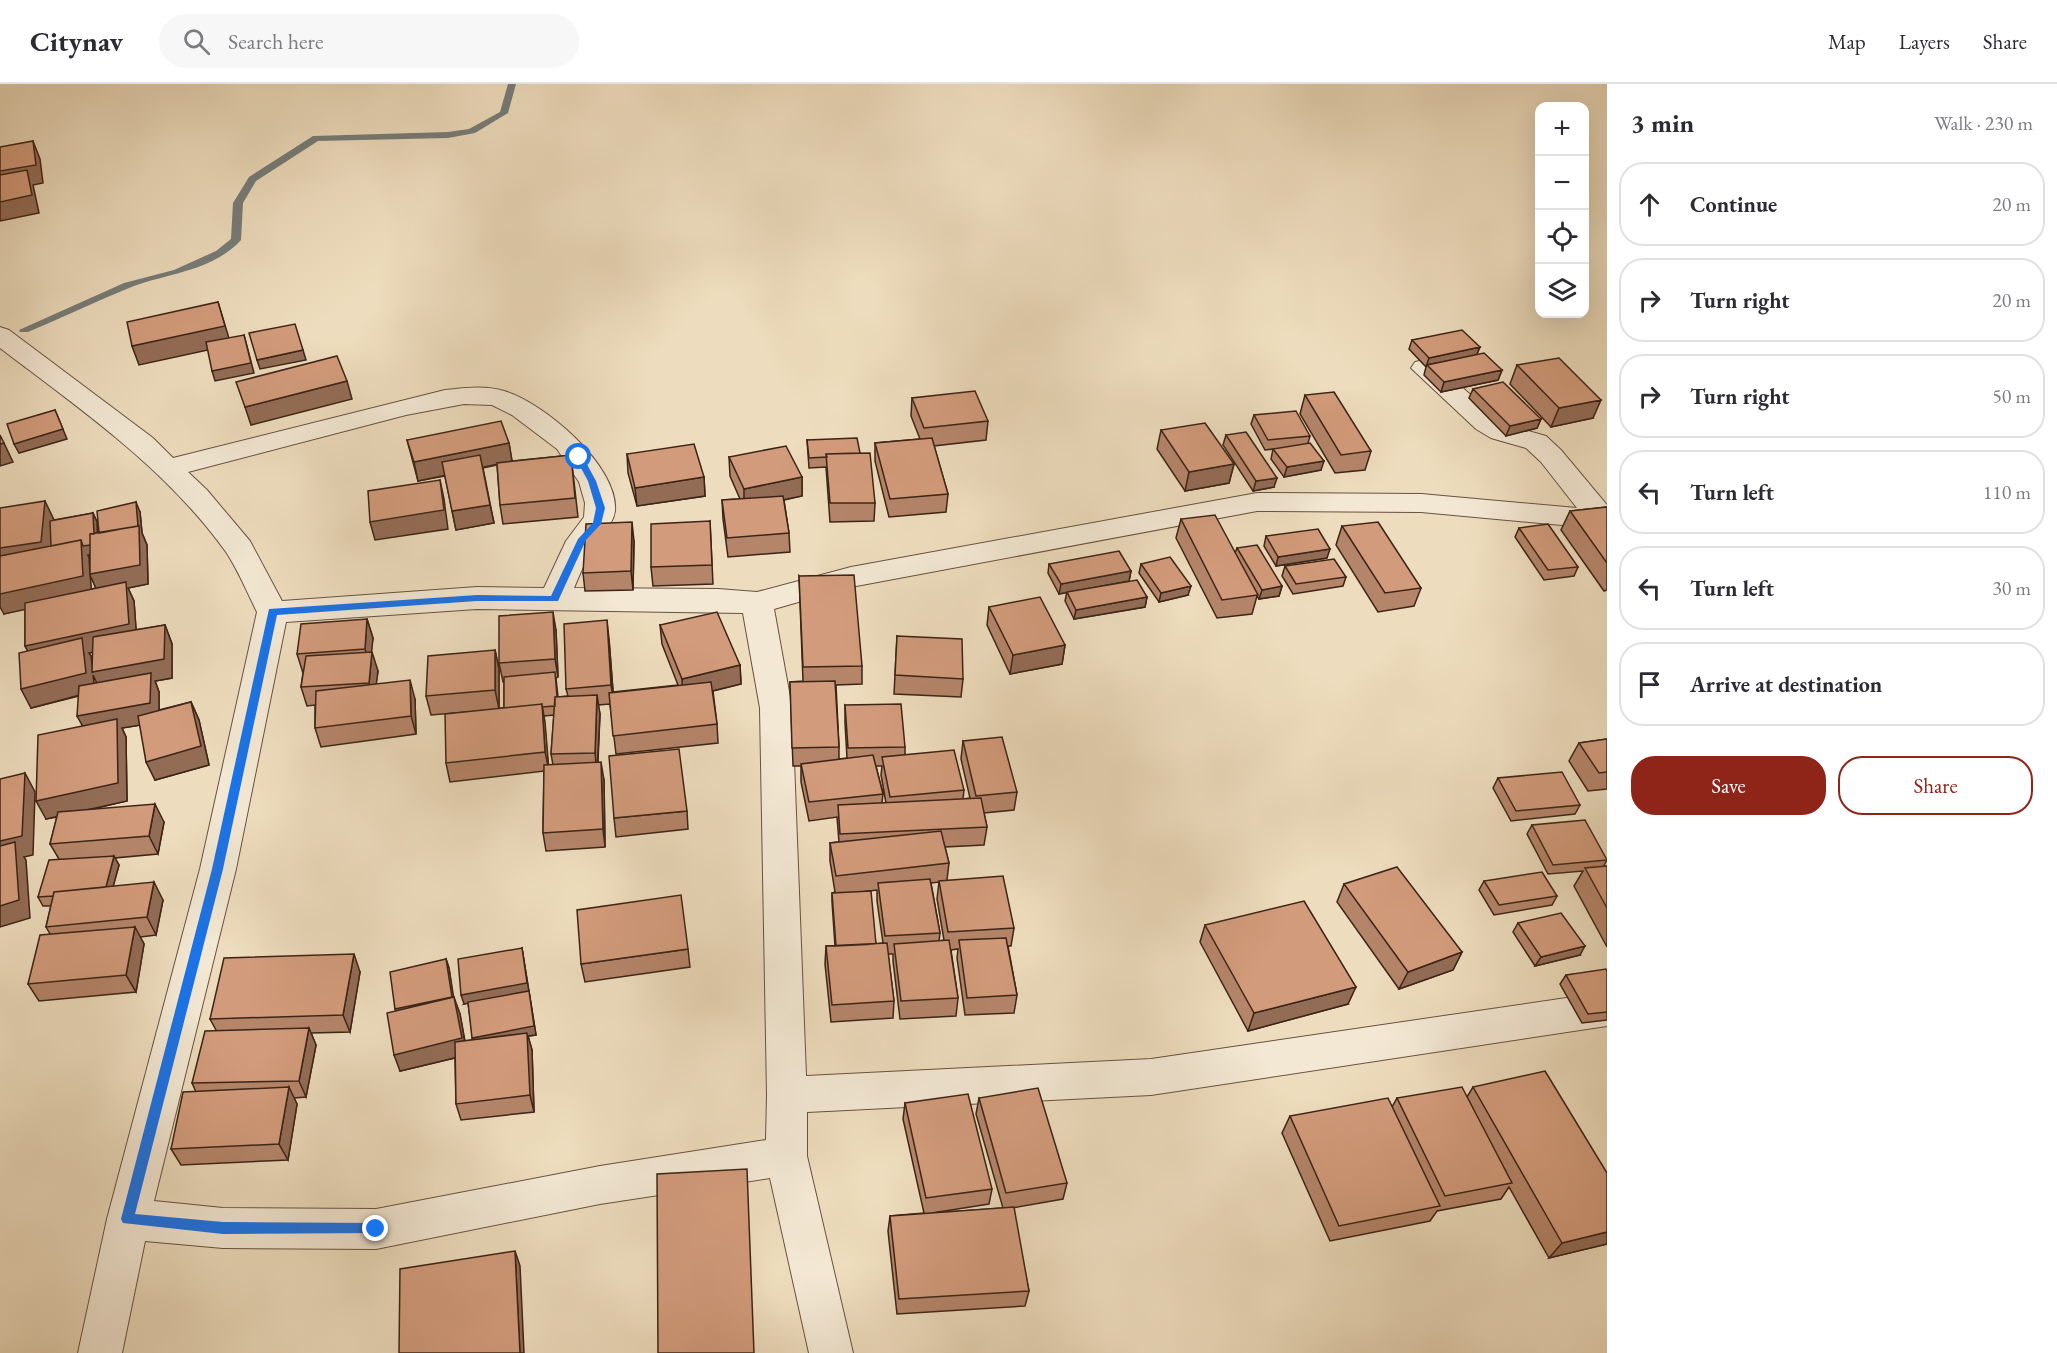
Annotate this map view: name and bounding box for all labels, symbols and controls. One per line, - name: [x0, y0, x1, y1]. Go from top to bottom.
- search box: [159, 14, 579, 68]
- text: Citynav: [30, 23, 123, 59]
- icon: search: [180, 25, 213, 58]
- text: Search here: [228, 27, 324, 56]
- text: Map: [1828, 28, 1866, 55]
- text: Layers: [1899, 28, 1950, 55]
- text: Share: [1983, 28, 2027, 55]
- map controls: [1535, 102, 1589, 318]
- button: +: [1535, 102, 1589, 156]
- text: 3 min: [1631, 106, 1694, 140]
- text: Walk · 230 m: [1934, 110, 2033, 136]
- button: −: [1535, 156, 1589, 210]
- icon: ahead: [1633, 188, 1666, 221]
- text: Continue: [1690, 190, 1777, 219]
- text: 20 m: [1992, 191, 2031, 217]
- button: locate: [1535, 210, 1589, 264]
- button: layers: [1535, 264, 1589, 318]
- icon: right: [1633, 284, 1666, 317]
- text: Turn right: [1690, 286, 1789, 315]
- text: 20 m: [1992, 287, 2031, 313]
- icon: right: [1633, 380, 1666, 413]
- text: Turn right: [1690, 382, 1789, 411]
- text: 50 m: [1992, 383, 2031, 409]
- route start: [565, 443, 591, 469]
- icon: left: [1633, 476, 1666, 509]
- text: Turn left: [1690, 478, 1774, 507]
- text: 110 m: [1983, 479, 2031, 505]
- icon: left: [1633, 572, 1666, 605]
- text: Turn left: [1690, 574, 1774, 603]
- text: 30 m: [1992, 575, 2031, 601]
- icon: arrive: [1633, 668, 1666, 701]
- text: Arrive at destination: [1690, 670, 1882, 699]
- button: Save: [1631, 756, 1826, 815]
- button: Share: [1838, 756, 2033, 815]
- route end: [362, 1215, 388, 1241]

